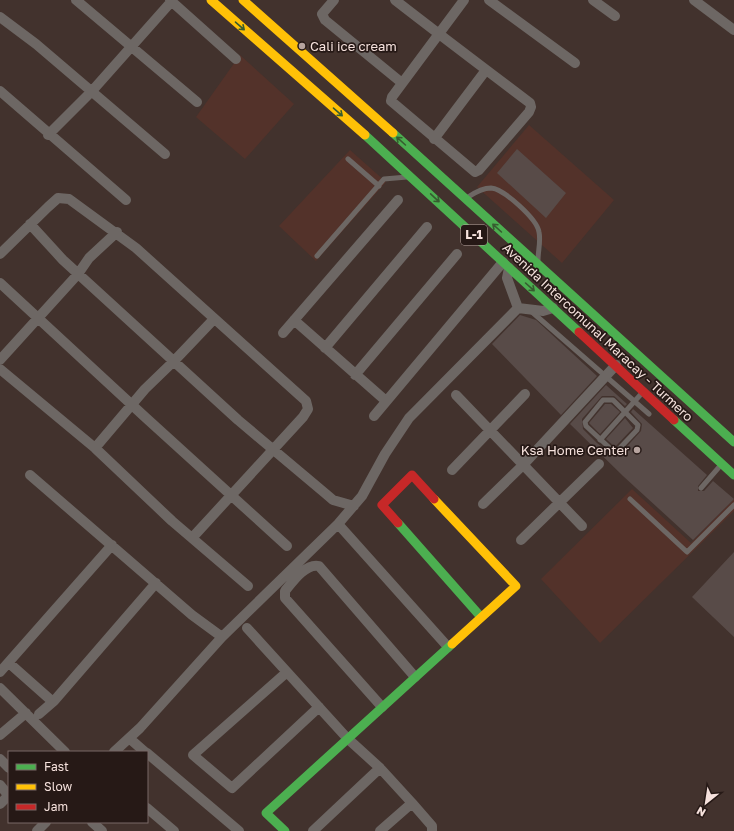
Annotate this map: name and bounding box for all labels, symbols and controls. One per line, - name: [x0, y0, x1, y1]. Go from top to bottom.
- one-way arrow: [235, 21, 245, 30]
- place label: Cali ice cream: [310, 38, 397, 54]
- marker: Cali ice cream: [297, 41, 307, 51]
- one-way arrow: [332, 107, 343, 116]
- one-way arrow: [396, 136, 406, 146]
- one-way arrow: [430, 193, 440, 203]
- one-way arrow: [492, 224, 502, 233]
- road number: L-1: [461, 225, 487, 245]
- street label: Avenida Intercomunal Maracay - Turmero: [499, 239, 697, 425]
- one-way arrow: [525, 282, 535, 292]
- place label: Ksa Home Center: [521, 442, 629, 458]
- marker: Ksa Home Center: [632, 445, 642, 455]
- legend: [8, 751, 148, 823]
- text: Fast: [44, 759, 69, 774]
- text: Slow: [44, 779, 72, 794]
- north arrow: [686, 783, 726, 823]
- text: Jam: [44, 799, 68, 814]
- text: N: [694, 804, 708, 820]

